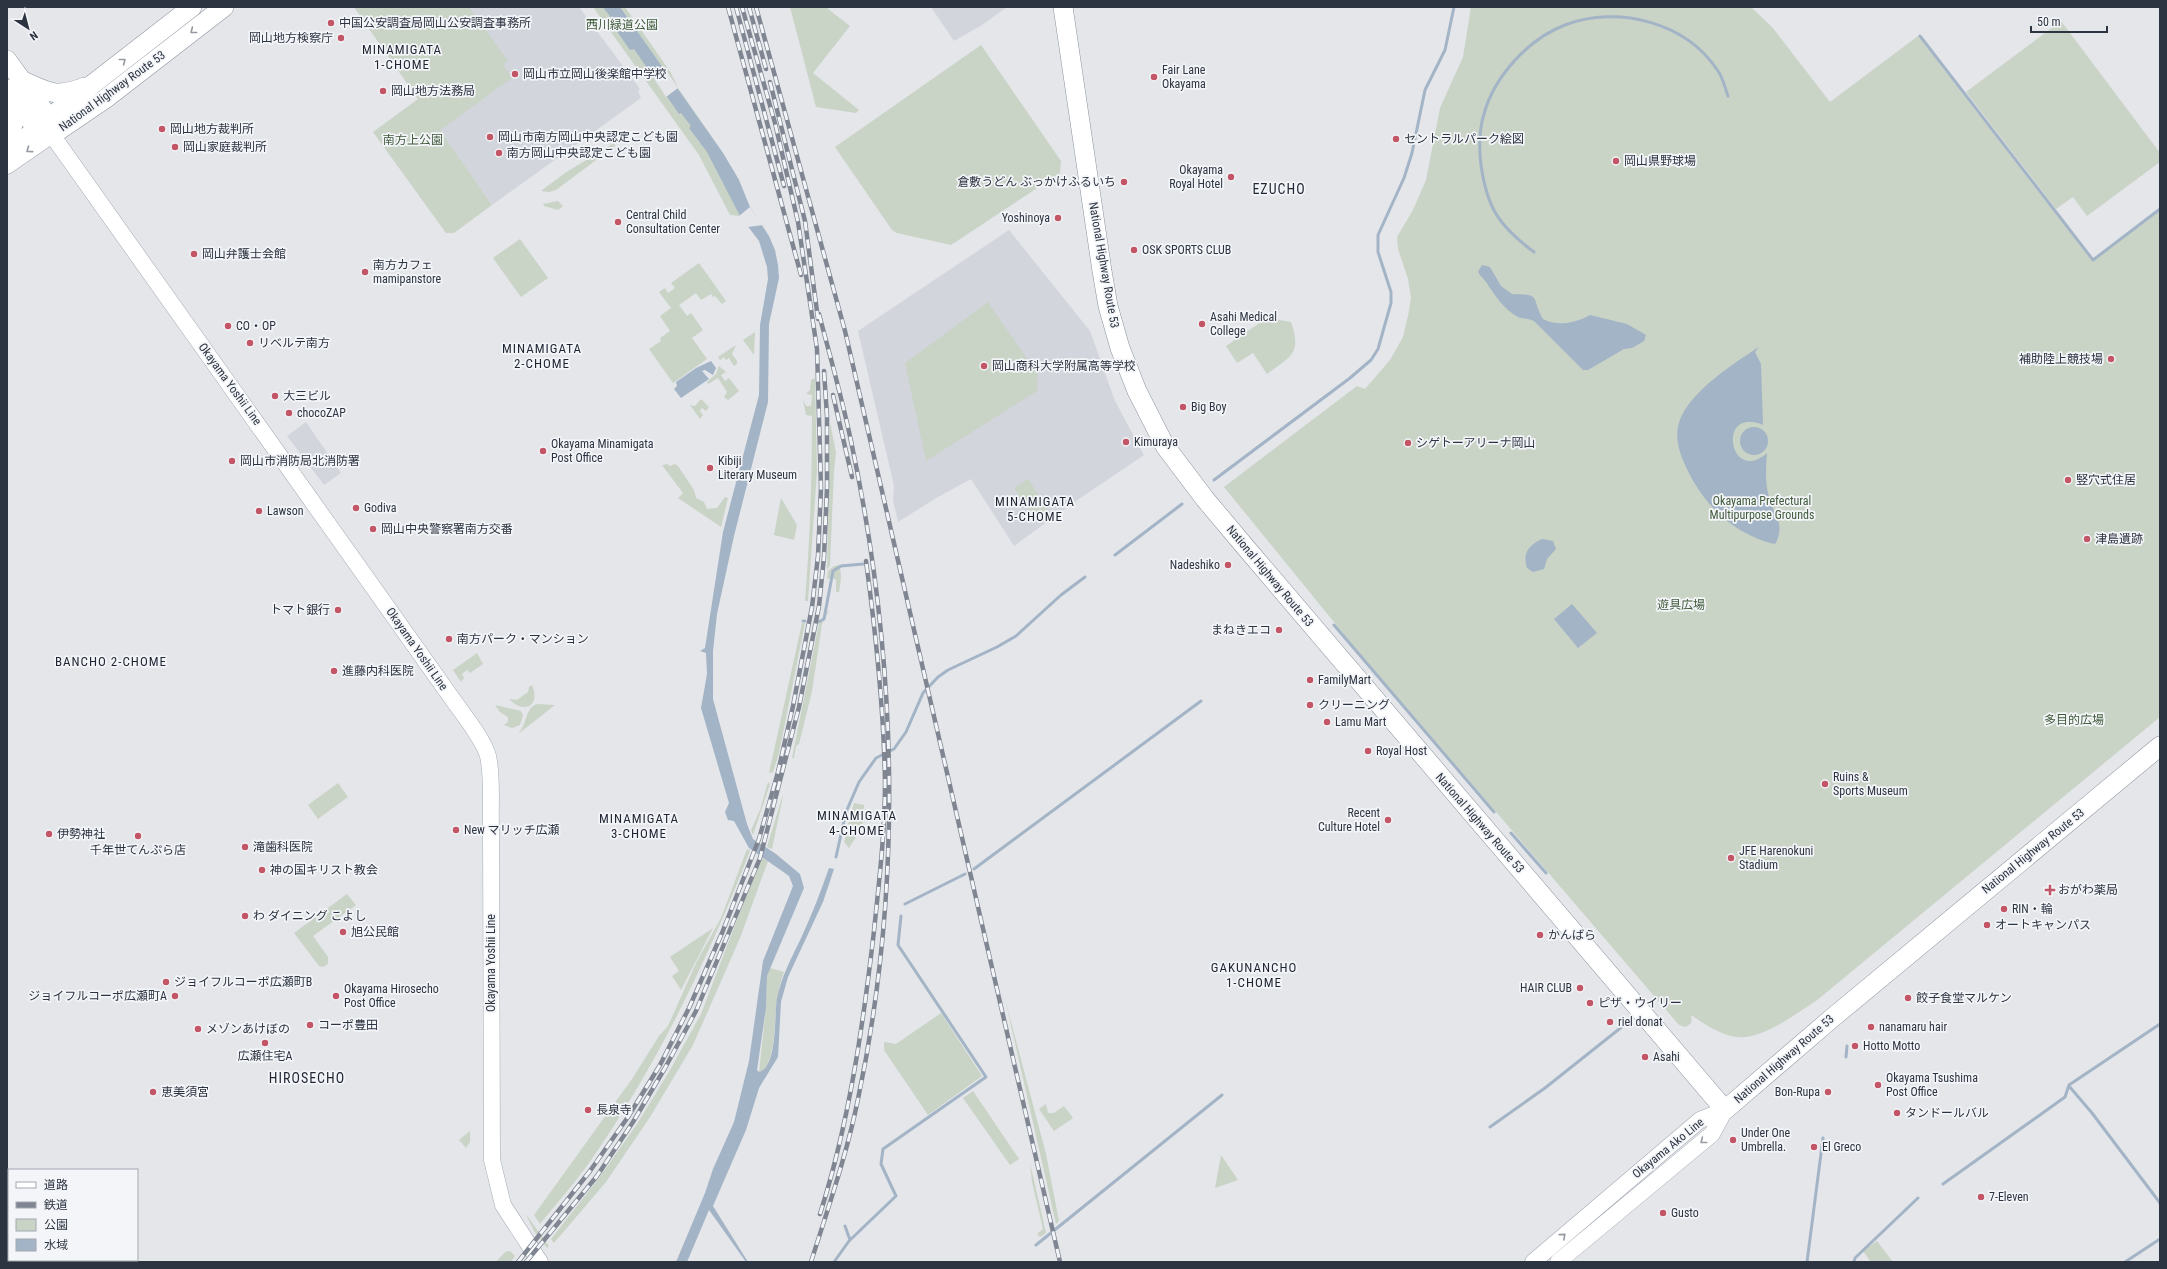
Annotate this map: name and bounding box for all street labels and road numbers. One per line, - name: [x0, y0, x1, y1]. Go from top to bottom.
- street label: National Highway Route 53: [56, 48, 168, 134]
- street label: National Highway Route 53: [1086, 201, 1122, 329]
- street label: Okayama Yoshii Line: [196, 340, 265, 428]
- street label: National Highway Route 53: [1224, 523, 1316, 629]
- street label: Okayama Yoshii Line: [383, 605, 451, 693]
- street label: National Highway Route 53: [1433, 770, 1527, 876]
- street label: National Highway Route 53: [1979, 805, 2087, 897]
- street label: Okayama Yoshii Line: [484, 914, 498, 1012]
- street label: National Highway Route 53: [1731, 1012, 1837, 1106]
- street label: Okayama Ako Line: [1630, 1115, 1707, 1181]

